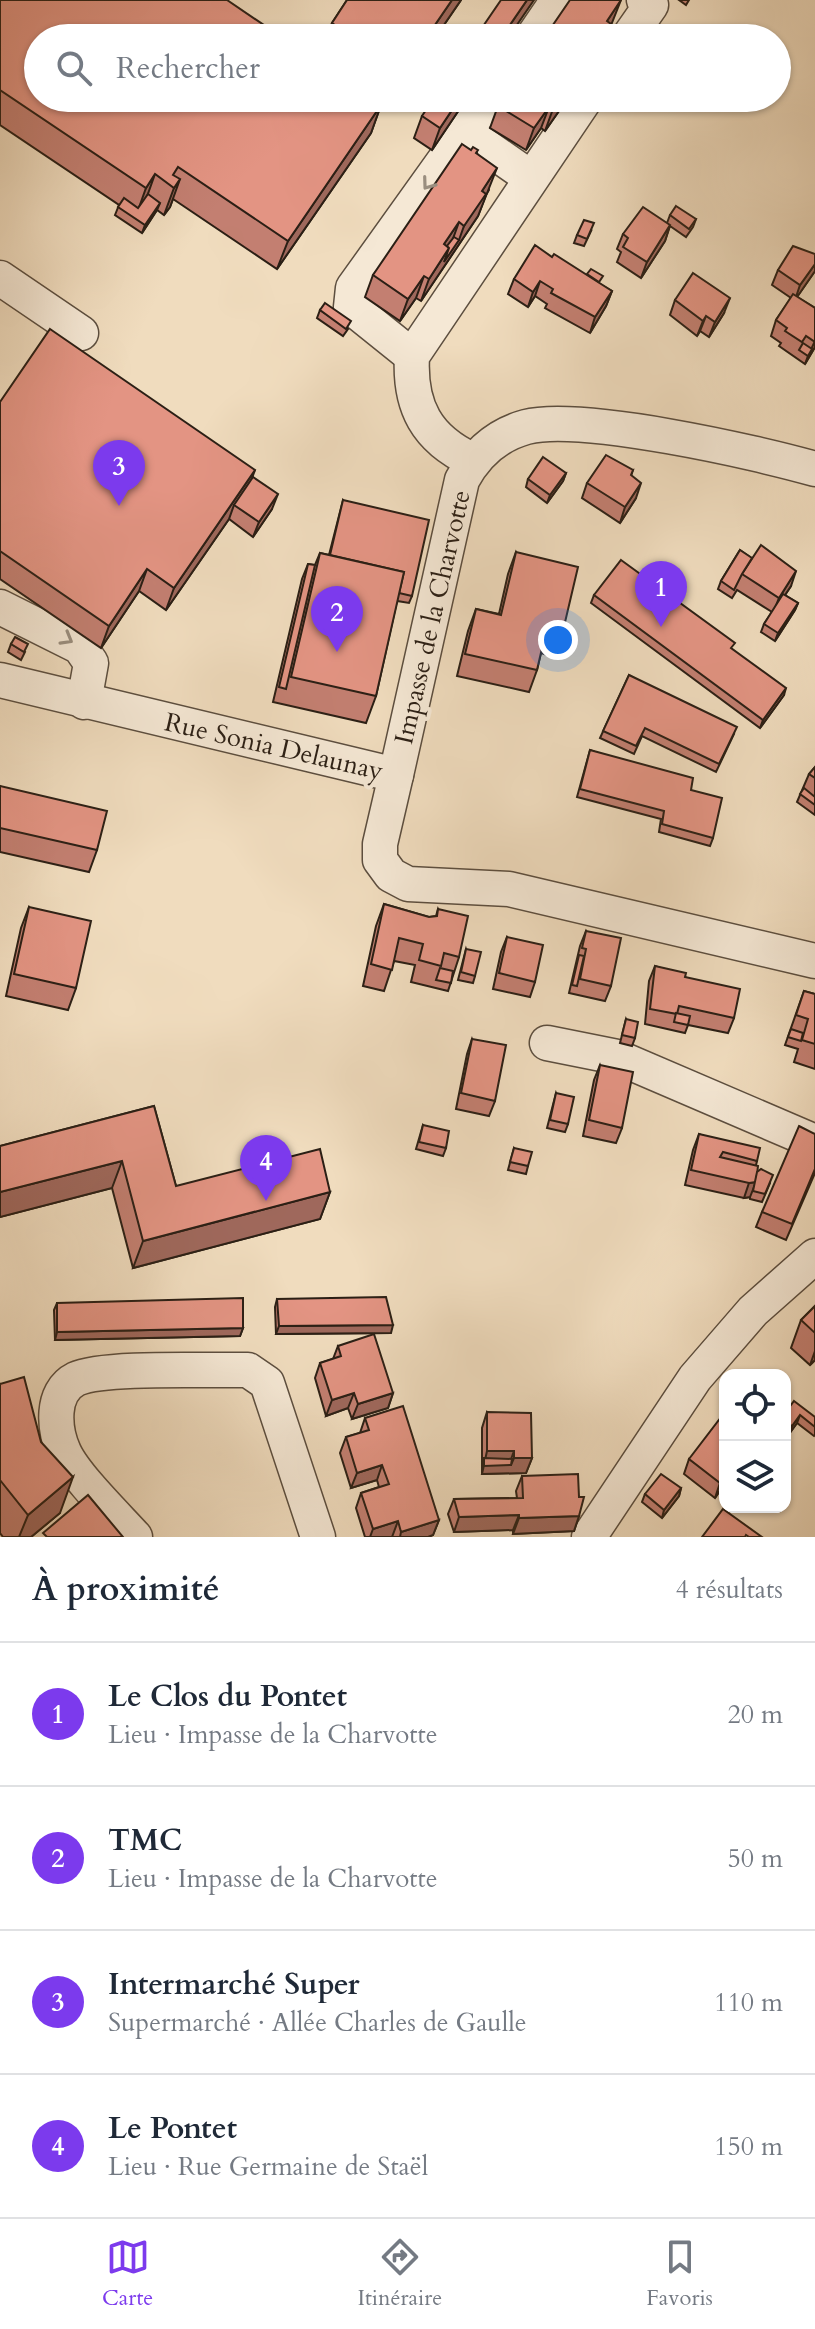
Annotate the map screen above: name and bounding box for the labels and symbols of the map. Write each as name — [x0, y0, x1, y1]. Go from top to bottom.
one-way arrow — [423, 175, 438, 190]
pin: 3 — [93, 440, 145, 506]
street label: Impasse de la Charvotte — [386, 487, 479, 748]
pin: 1 — [635, 561, 687, 627]
pin: 2 — [311, 586, 363, 652]
your location — [538, 620, 578, 660]
one-way arrow — [58, 629, 73, 645]
street label: Rue Sonia Delaunay — [161, 704, 387, 789]
pin: 4 — [240, 1135, 292, 1201]

